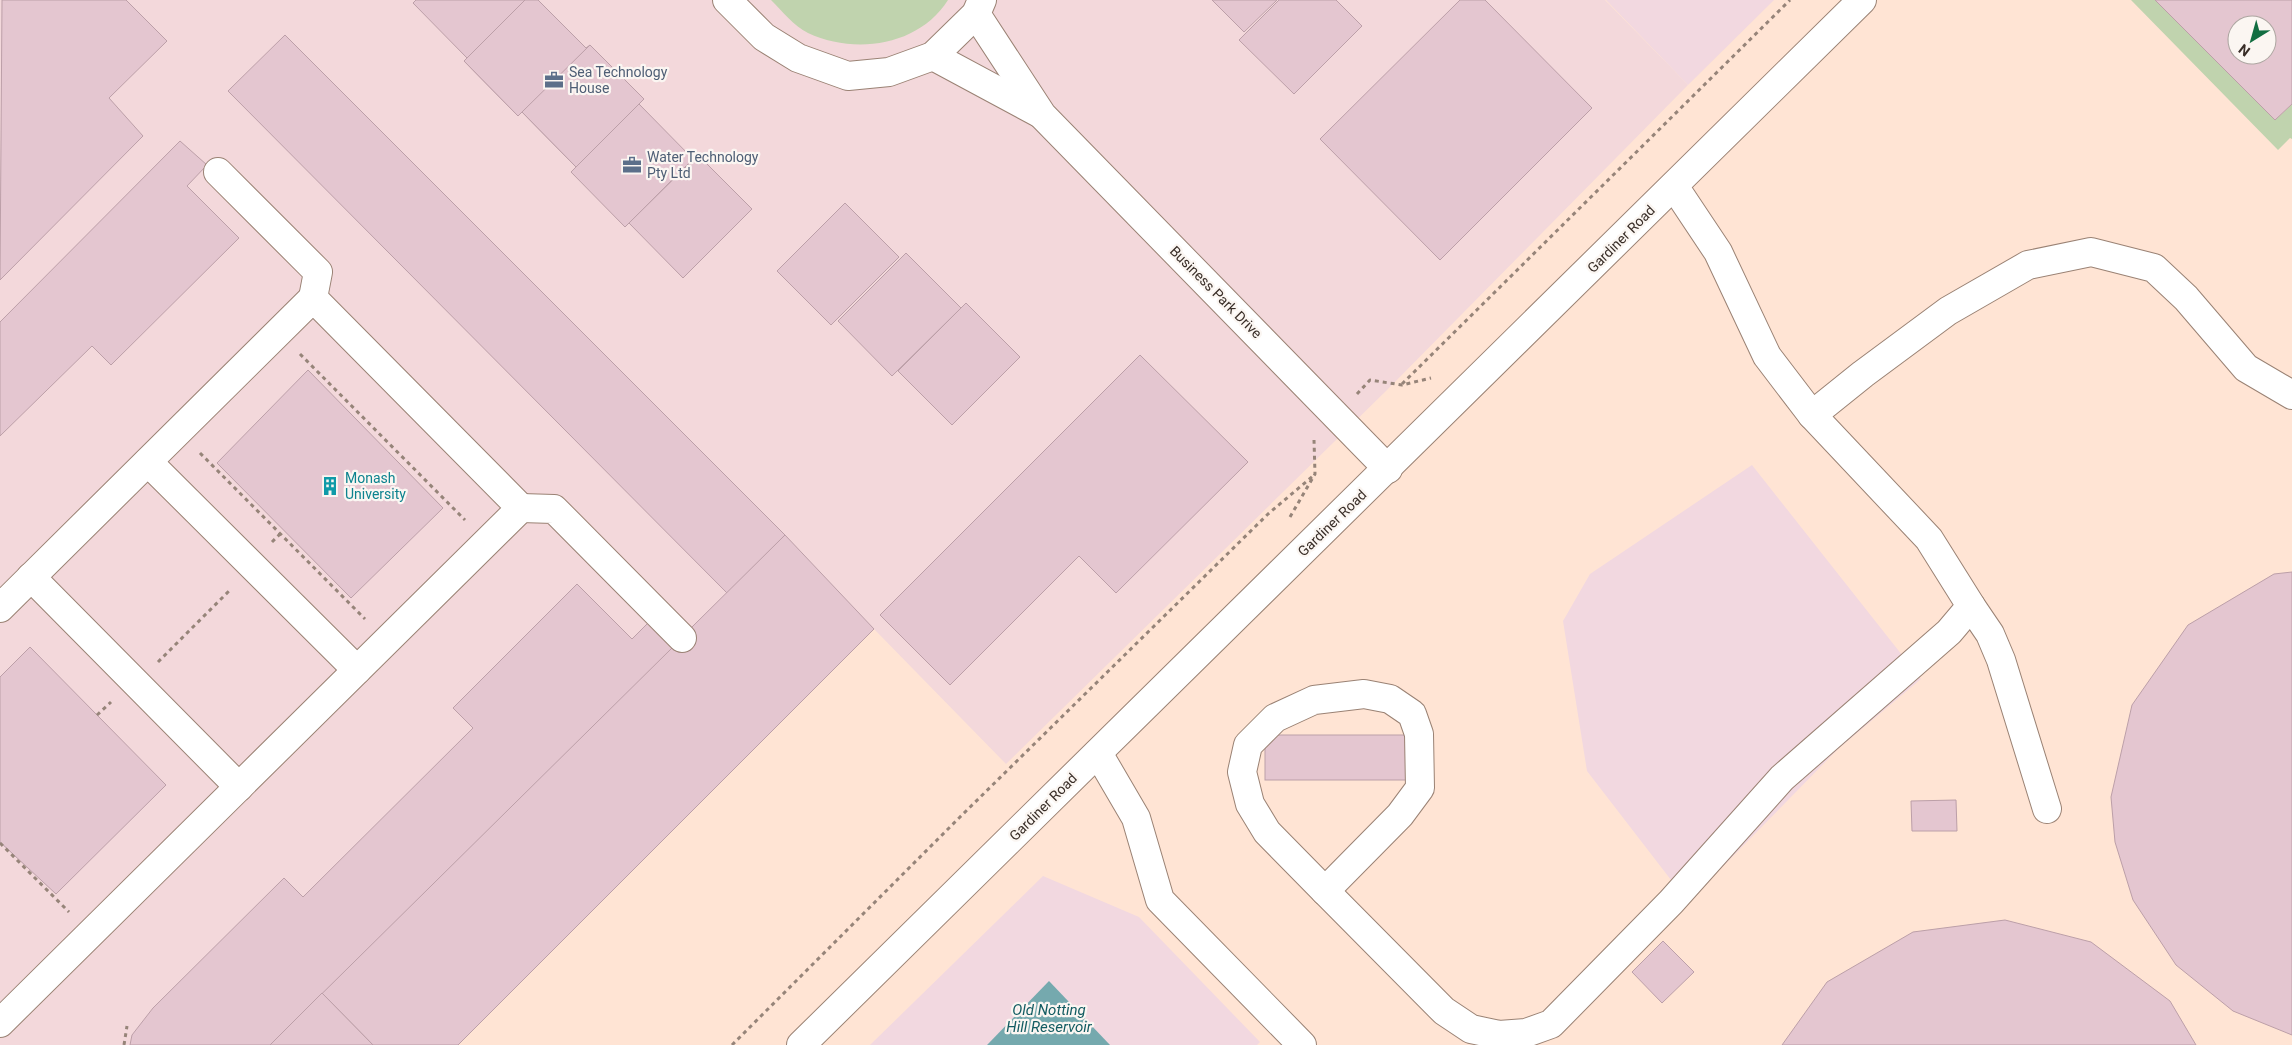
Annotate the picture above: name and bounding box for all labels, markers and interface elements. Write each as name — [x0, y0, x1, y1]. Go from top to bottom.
north arrow — [2227, 15, 2277, 65]
text: N — [2235, 41, 2253, 60]
place label: Sea Technology House — [569, 64, 668, 96]
office icon: Sea Technology House — [543, 69, 565, 91]
place label: Water Technology Pty Ltd — [647, 149, 759, 181]
office icon: Water Technology Pty Ltd — [621, 154, 643, 176]
street label: Gardiner Road — [1584, 202, 1658, 276]
street label: Business Park Drive — [1167, 243, 1265, 341]
place label: Monash University — [345, 470, 406, 502]
building icon: Monash University — [319, 475, 341, 497]
street label: Gardiner Road — [1295, 486, 1369, 560]
street label: Gardiner Road — [1006, 770, 1080, 844]
water label: Old Notting Hill Reservoir — [1006, 1001, 1093, 1036]

